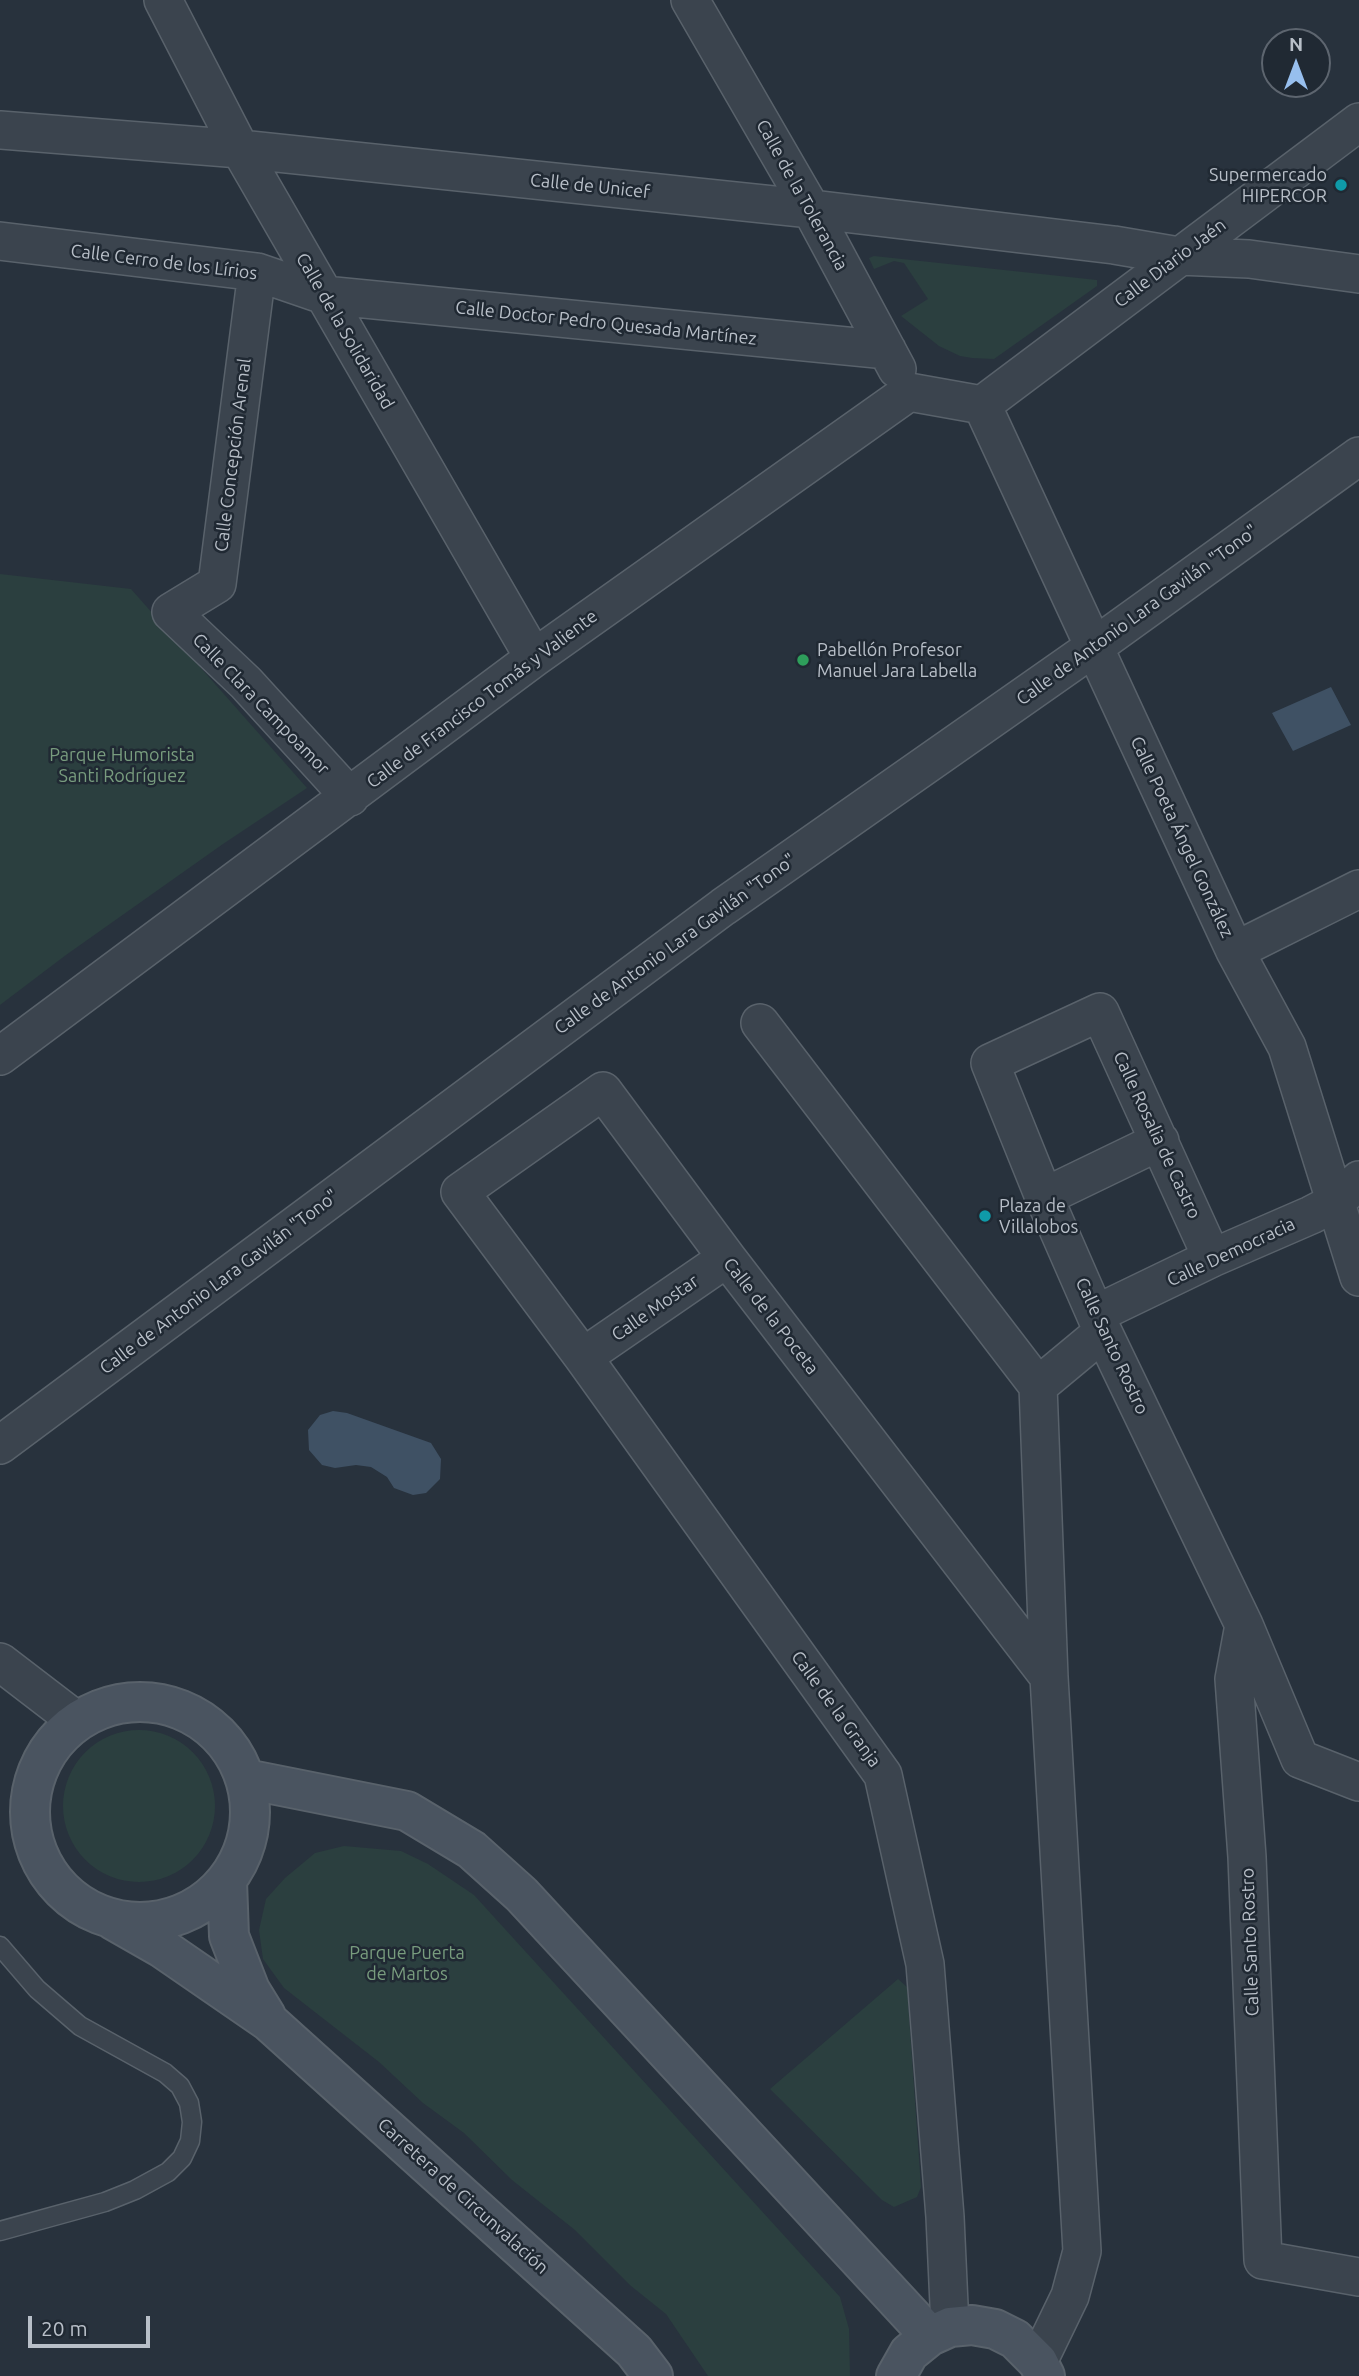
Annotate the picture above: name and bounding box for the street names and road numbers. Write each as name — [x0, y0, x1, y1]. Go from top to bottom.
street label: Calle de la Tolerancia — [752, 116, 852, 274]
street label: Calle de Unicef — [529, 169, 651, 203]
street label: Calle Diario Jaén — [1110, 214, 1230, 312]
street label: Calle Cerro de los Lírios — [69, 240, 259, 284]
street label: Calle de la Solidaridad — [291, 249, 399, 413]
street label: Calle Doctor Pedro Quesada Martínez — [454, 296, 758, 350]
street label: Calle Concepción Arenal — [210, 357, 256, 553]
street label: Calle de Antonio Lara Gavilán "Tono" — [1012, 520, 1262, 710]
street label: Calle de Francisco Tomás y Valiente — [362, 605, 602, 793]
street label: Calle Clara Campoamor — [188, 629, 334, 779]
street label: Calle Poeta Ángel González — [1126, 733, 1238, 941]
street label: Calle de Antonio Lara Gavilán "Tono" — [550, 849, 800, 1039]
street label: Calle Rosalia de Castro — [1109, 1048, 1205, 1222]
street label: Calle de Antonio Lara Gavilán "Tono" — [95, 1185, 343, 1379]
street label: Calle Democracia — [1163, 1213, 1299, 1291]
street label: Calle de la Poceta — [719, 1253, 823, 1379]
street label: Calle Mostar — [607, 1270, 703, 1346]
street label: Calle Santo Rostro — [1071, 1274, 1153, 1418]
street label: Calle de la Granja — [787, 1647, 885, 1771]
street label: Calle Santo Rostro — [1237, 1867, 1263, 2017]
street label: Carretera de Circunvalación — [373, 2114, 553, 2278]

